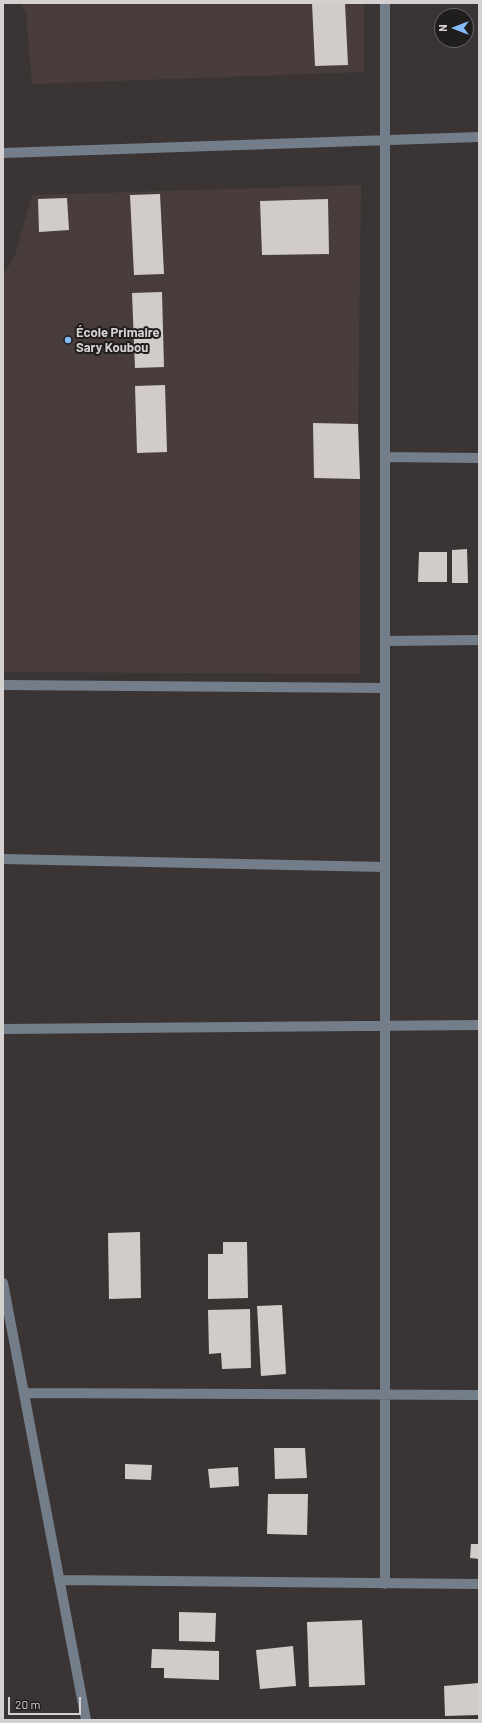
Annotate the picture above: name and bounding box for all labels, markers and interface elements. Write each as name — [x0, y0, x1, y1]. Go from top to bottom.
north arrow — [434, 8, 474, 48]
text: N — [436, 24, 449, 32]
place label: École Primaire Sary Koubou — [76, 325, 160, 356]
marker: École Primaire Sary Koubou — [63, 335, 73, 345]
scale bar — [10, 1689, 83, 1715]
text: 20 m — [15, 1697, 41, 1711]

